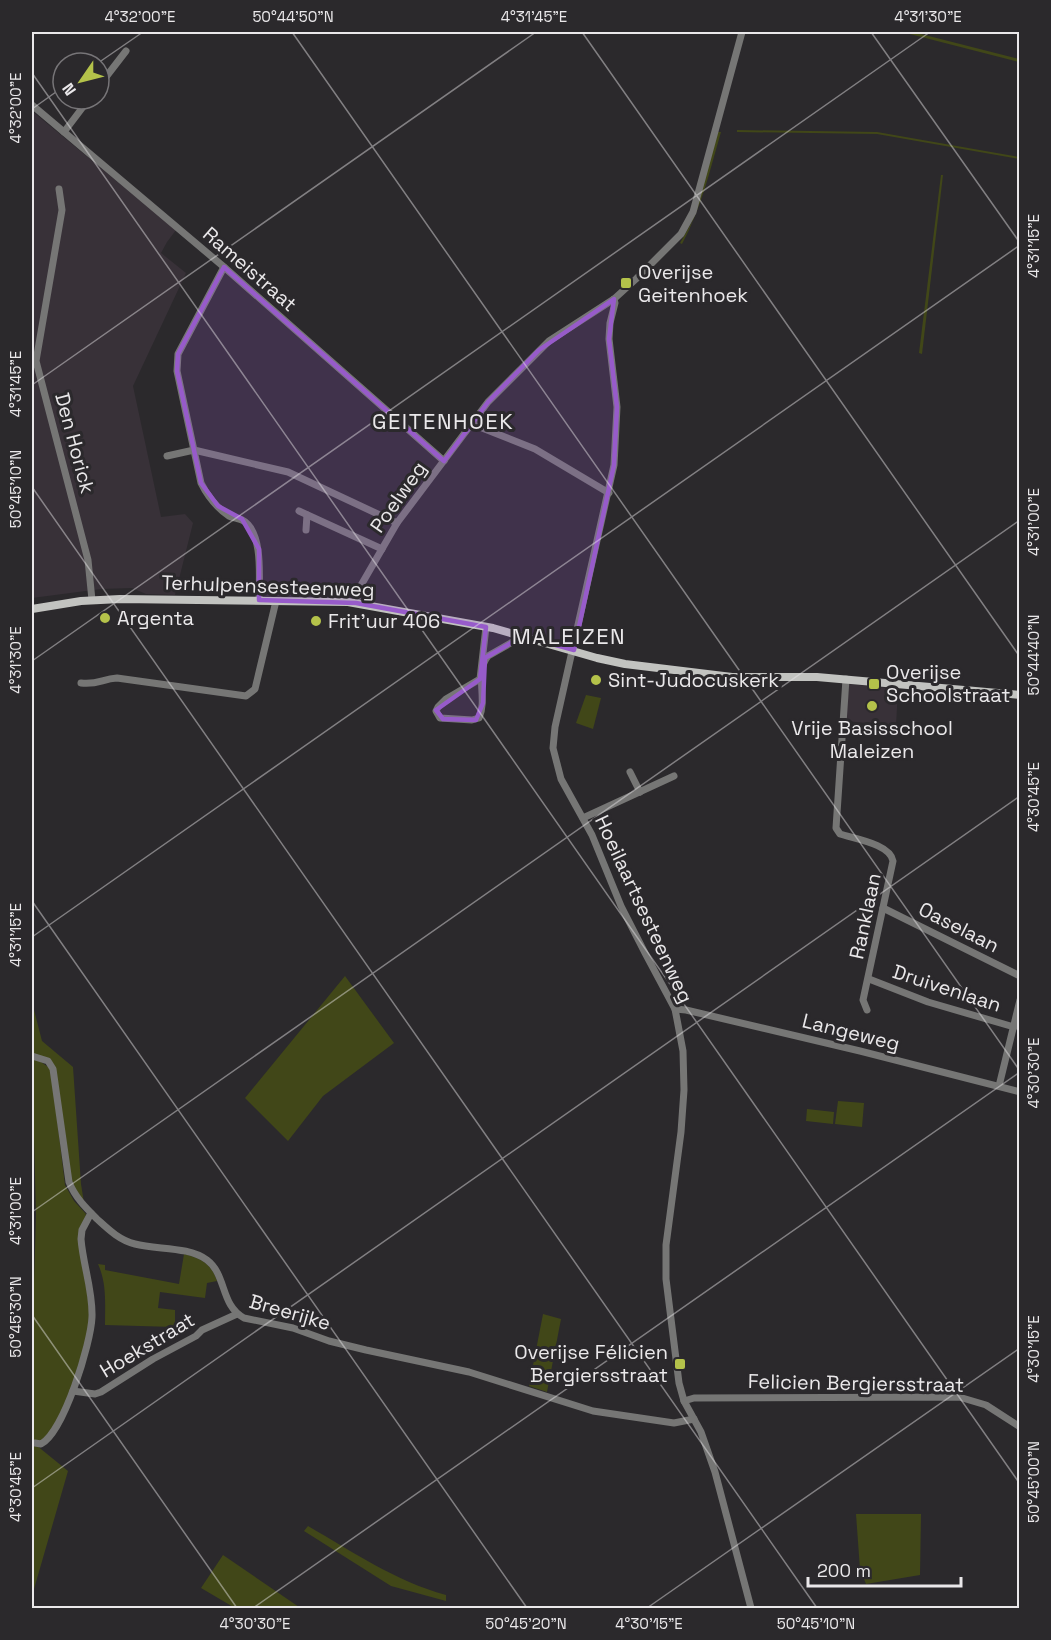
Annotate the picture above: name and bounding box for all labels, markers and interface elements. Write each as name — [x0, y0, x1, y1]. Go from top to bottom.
text: 4°32'00"E — [104, 7, 176, 26]
text: 50°44'50"N — [252, 7, 334, 26]
text: 4°31'45"E — [501, 7, 567, 26]
text: 4°31'30"E — [894, 7, 962, 26]
north arrow — [51, 51, 111, 111]
text: 4°32'00"E — [6, 72, 25, 144]
text: N — [57, 79, 81, 100]
text: 4°31'15"E — [1024, 214, 1043, 278]
street label: Rameistraat — [198, 221, 302, 317]
place label: Overijse Geitenhoek — [638, 259, 748, 308]
marker: Overijse Geitenhoek — [619, 276, 633, 290]
text: 4°31'45"E — [6, 351, 25, 417]
street label: Den Horick — [49, 390, 101, 496]
district label: GEITENHOEK — [372, 407, 514, 435]
text: 50°45'10"N — [6, 450, 25, 528]
street label: Poelweg — [364, 456, 432, 538]
text: 4°31'00"E — [1024, 488, 1043, 556]
street label: Terhulpensesteenweg — [161, 569, 375, 603]
place label: Argenta — [117, 605, 194, 631]
place label: Frit'uur 406 — [328, 608, 440, 634]
marker: Argenta — [98, 611, 112, 625]
marker: Frit'uur 406 — [309, 614, 323, 628]
text: 50°44'40"N — [1024, 615, 1043, 696]
district label: MALEIZEN — [512, 622, 626, 650]
text: 4°31'30"E — [6, 626, 25, 694]
place label: Overijse Schoolstraat — [886, 659, 1010, 708]
place label: Sint-Judocuskerk — [608, 667, 779, 693]
marker: Sint-Judocuskerk — [589, 673, 603, 687]
marker: Overijse Schoolstraat — [867, 677, 881, 691]
marker: Vrije Basisschool Maleizen — [865, 699, 879, 713]
place label: Vrije Basisschool Maleizen — [791, 715, 953, 764]
text: 4°30'45"E — [1024, 762, 1043, 832]
street label: Hoeilaartsesteenweg — [589, 811, 699, 1007]
street label: Ranklaan — [843, 871, 887, 961]
street label: Oaselaan — [914, 896, 1004, 958]
text: 4°31'15"E — [6, 903, 25, 967]
street label: Druivenlaan — [889, 958, 1005, 1018]
street label: Langeweg — [799, 1007, 903, 1057]
text: 4°30'30"E — [1024, 1037, 1043, 1109]
text: 4°31'00"E — [6, 1177, 25, 1245]
text: 50°45'30"N — [6, 1276, 25, 1358]
street label: Breerijke — [246, 1288, 334, 1336]
street label: Hoekstraat — [95, 1307, 199, 1383]
text: 4°30'15"E — [1024, 1315, 1043, 1383]
place label: Overijse Félicien Bergiersstraat — [514, 1339, 668, 1388]
marker: Overijse Félicien Bergiersstraat — [673, 1357, 687, 1371]
street label: Felicien Bergiersstraat — [748, 1368, 964, 1398]
text: 50°45'00"N — [1024, 1441, 1043, 1523]
text: 4°30'45"E — [6, 1452, 25, 1522]
scale bar — [808, 1550, 961, 1588]
text: 200 m — [817, 1559, 871, 1582]
text: 4°30'30"E — [219, 1614, 291, 1633]
text: 50°45'20"N — [485, 1614, 567, 1633]
text: 4°30'15"E — [615, 1614, 683, 1633]
text: 50°45'10"N — [777, 1614, 855, 1633]

